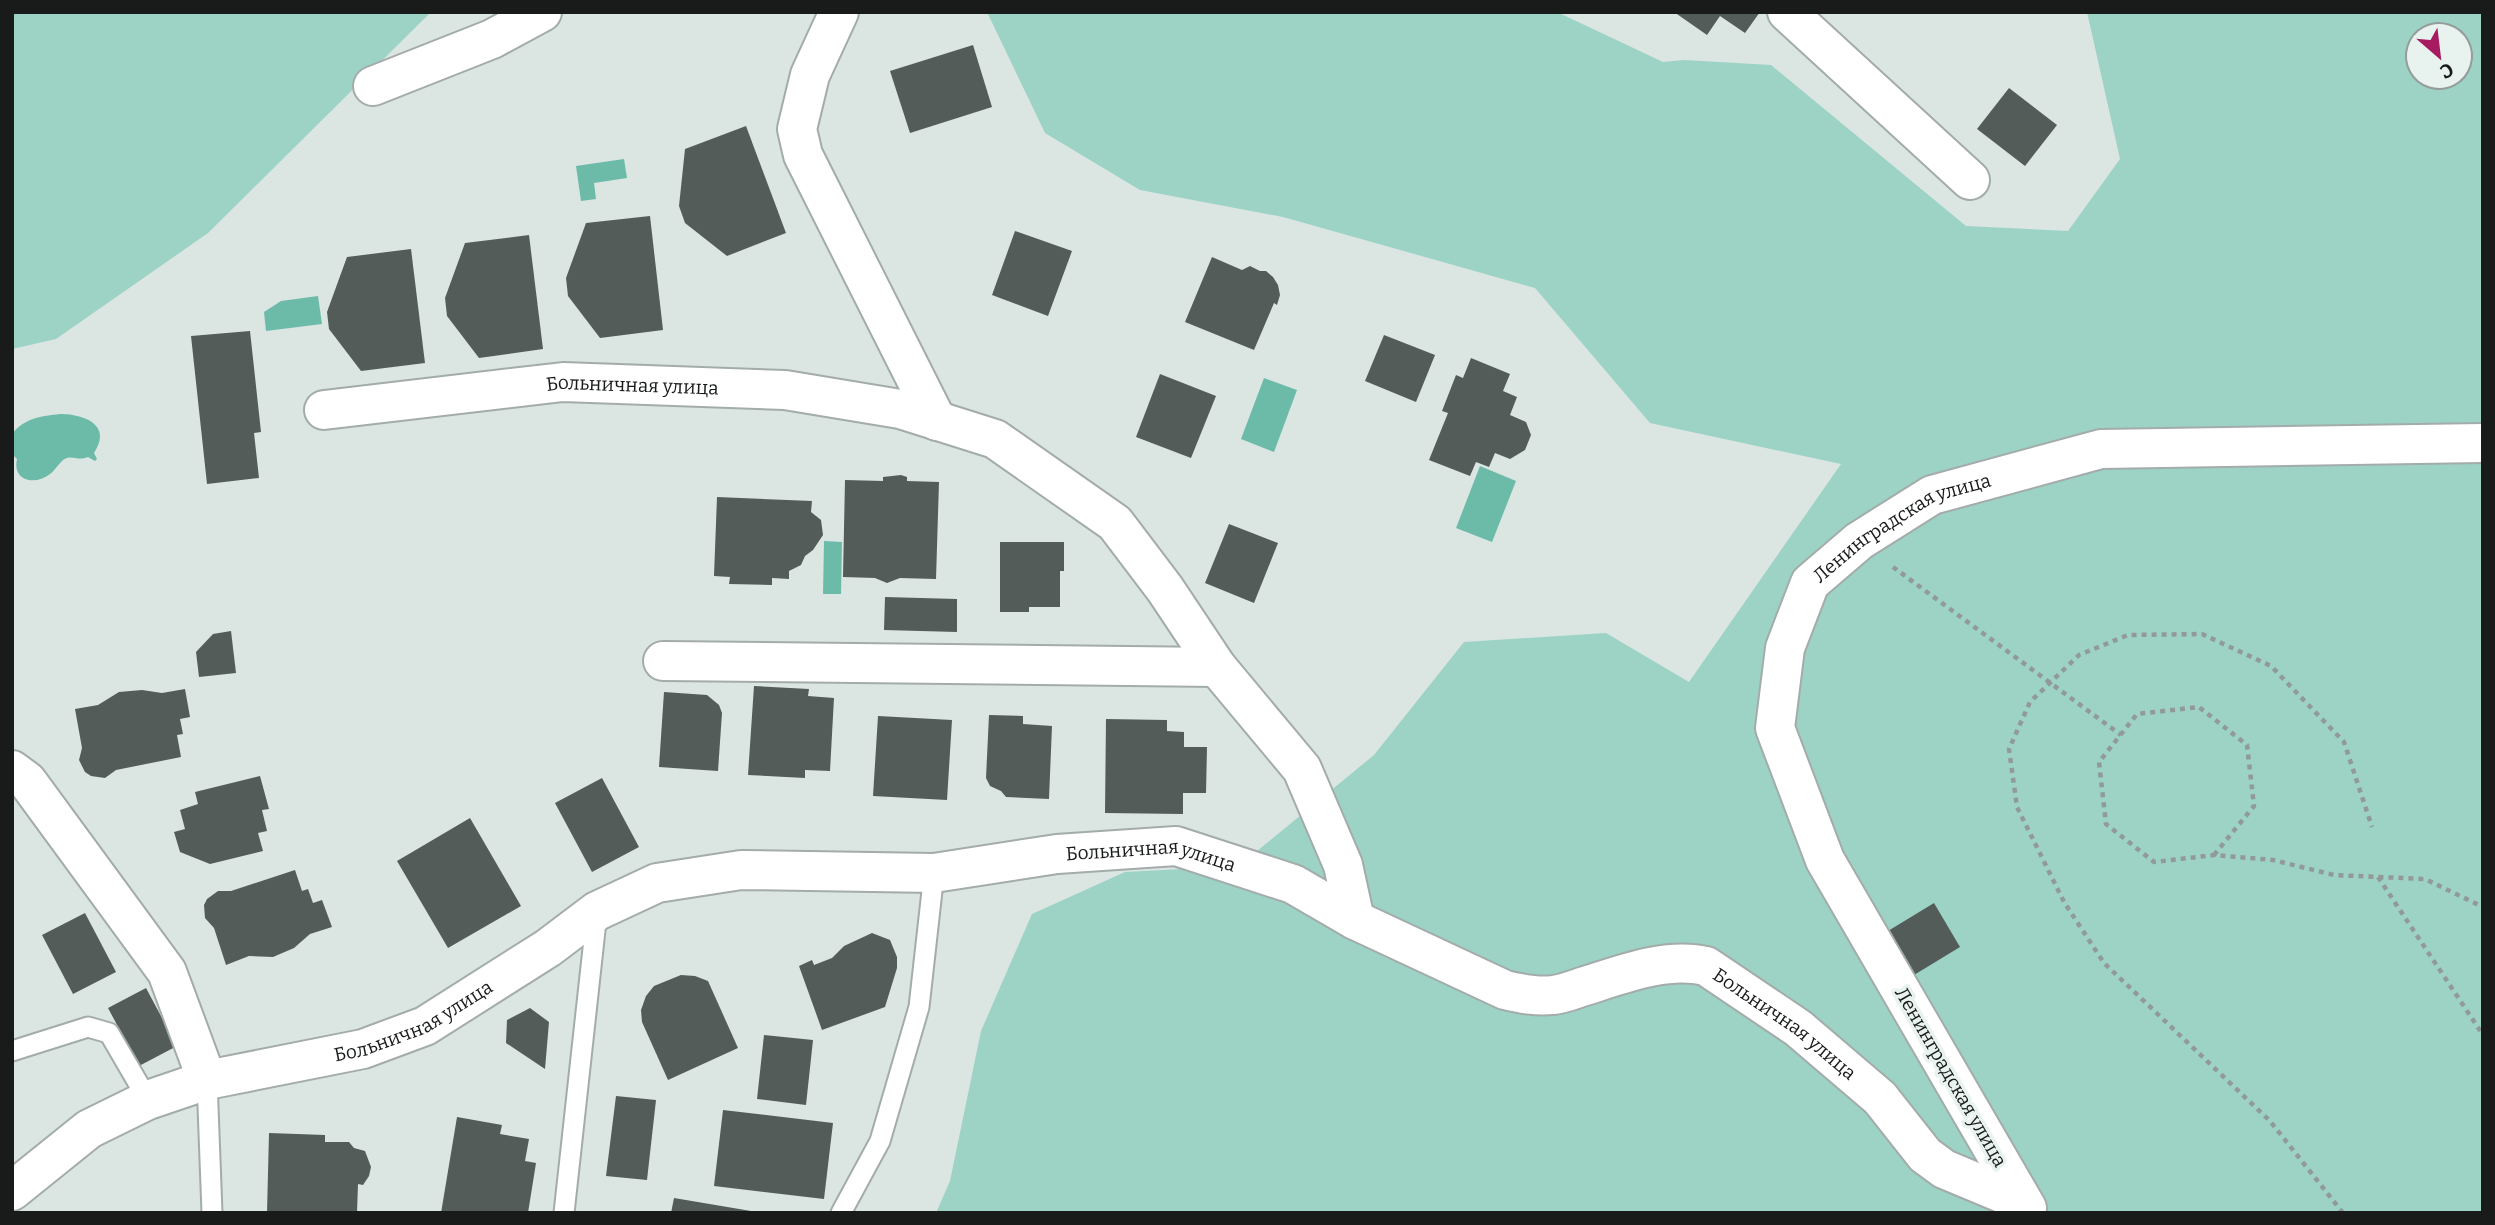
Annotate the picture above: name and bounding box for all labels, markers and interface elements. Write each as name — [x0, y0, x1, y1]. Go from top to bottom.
north arrow — [2404, 21, 2474, 91]
text: С — [2436, 58, 2457, 84]
street label: Больничная улица — [545, 370, 720, 399]
street label: Ленинградская улица — [1808, 468, 1994, 587]
street label: Больничная улица — [1065, 834, 1239, 876]
street label: Больничная улица — [1709, 963, 1862, 1085]
street label: Больничная улица — [332, 975, 497, 1066]
street label: Ленинградская улица — [1890, 983, 2012, 1172]

